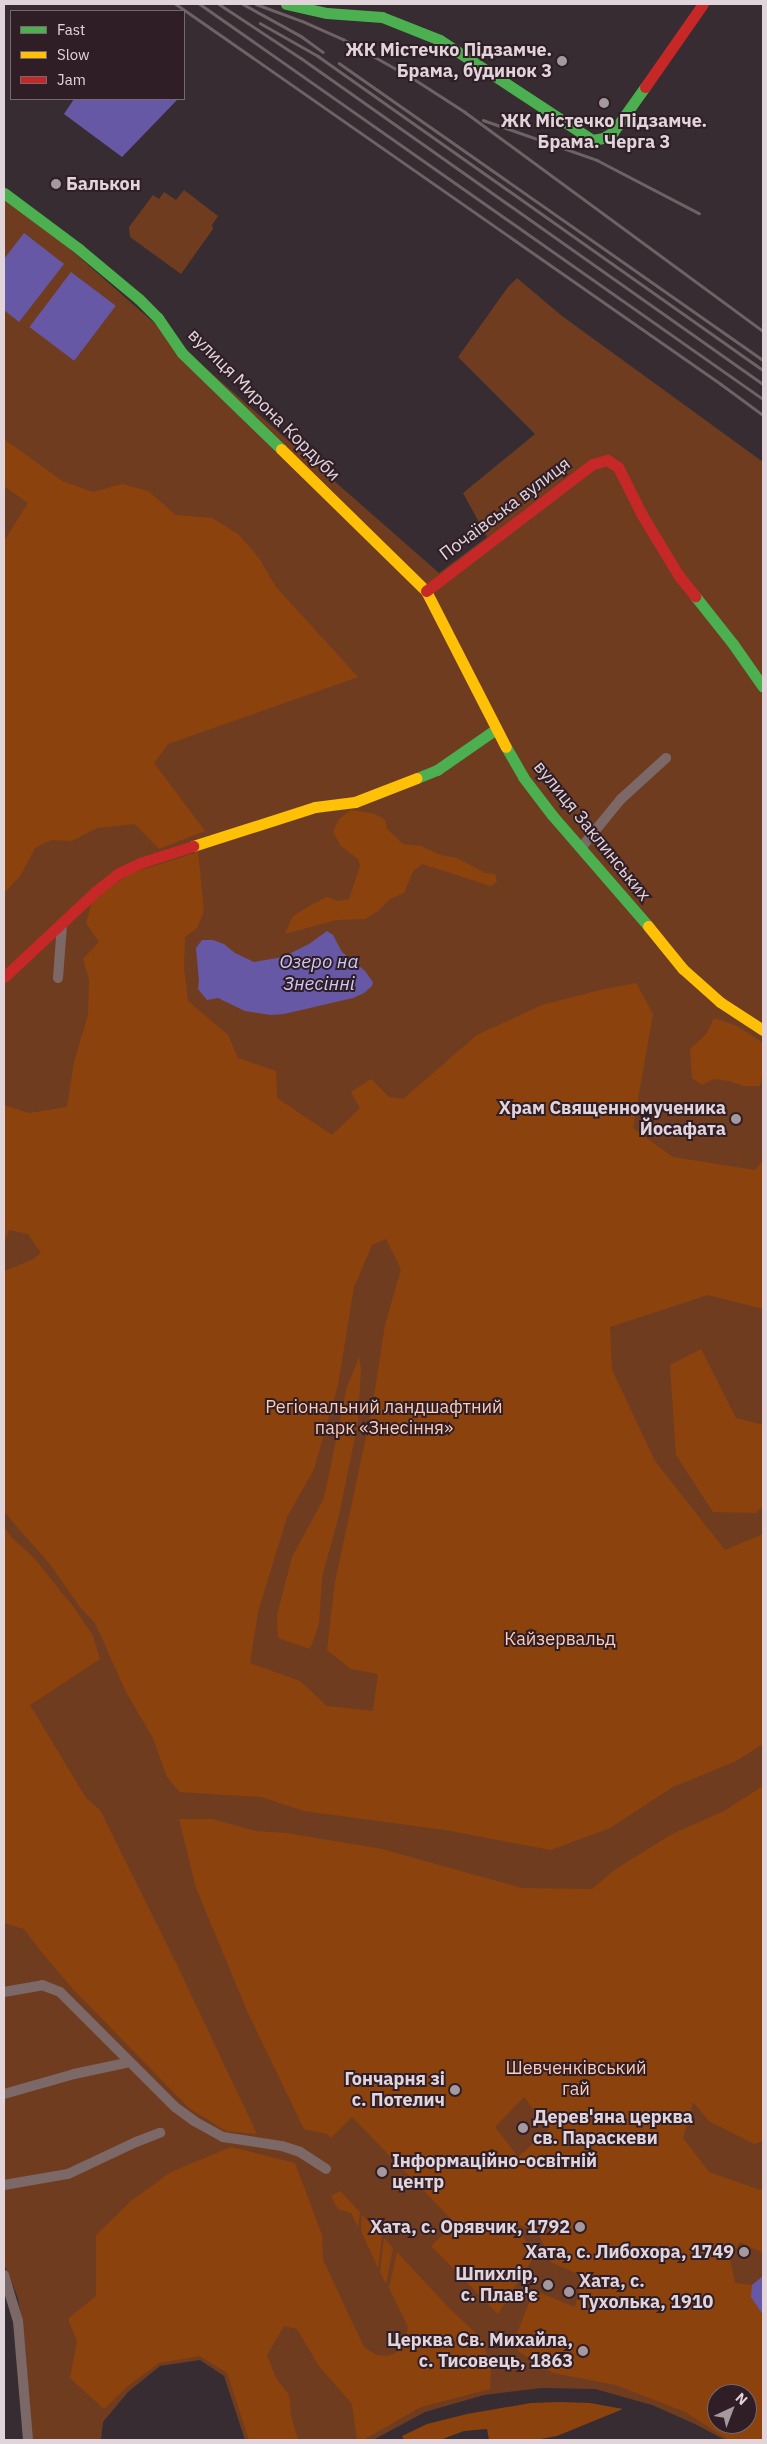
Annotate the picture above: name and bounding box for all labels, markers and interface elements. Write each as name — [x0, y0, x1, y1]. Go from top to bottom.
legend — [10, 10, 185, 100]
text: Fast — [57, 20, 85, 39]
place label: ЖК Містечко Підзамче. Брама, будинок 3 — [346, 40, 552, 82]
text: Slow — [57, 45, 90, 64]
marker: ЖК Містечко Підзамче. Брама, будинок 3 — [556, 55, 568, 67]
text: Jam — [57, 70, 86, 89]
marker: ЖК Містечко Підзамче. Брама. Черга 3 — [598, 97, 610, 109]
place label: ЖК Містечко Підзамче. Брама. Черга 3 — [501, 111, 707, 154]
place label: Балькон — [66, 173, 141, 195]
marker: Балькон — [50, 178, 62, 190]
street label: вулиця Мирона Кордуби — [183, 324, 345, 486]
street label: Почаївська вулиця — [435, 453, 575, 565]
street label: вулиця Заклинських — [529, 757, 655, 905]
water label: Озеро на Знесінні — [279, 951, 359, 995]
place label: Храм Священномученика Йосафата — [499, 1098, 726, 1140]
marker: Храм Священномученика Йосафата — [730, 1113, 742, 1125]
park label: Регіональний ландшафтний парк «Знесіння» — [265, 1397, 503, 1440]
park label: Кайзервальд — [504, 1628, 616, 1650]
park label: Шевченківський гай — [505, 2058, 647, 2100]
place label: Гончарня зі с. Потелич — [344, 2069, 445, 2112]
marker: Гончарня зі с. Потелич — [449, 2084, 461, 2096]
place label: Дерев'яна церква св. Параскеви — [533, 2107, 693, 2150]
marker: Дерев'яна церква св. Параскеви — [517, 2122, 529, 2134]
place label: Інформаційно-освітній центр — [392, 2151, 597, 2194]
marker: Інформаційно-освітній центр — [376, 2166, 388, 2178]
place label: Хата, с. Орявчик, 1792 — [370, 2216, 570, 2238]
marker: Хата, с. Орявчик, 1792 — [574, 2221, 586, 2233]
place label: Хата, с. Либохора, 1749 — [525, 2241, 734, 2263]
marker: Хата, с. Либохора, 1749 — [738, 2246, 750, 2258]
place label: Шпихлір, с. Плав'є — [455, 2264, 538, 2306]
place label: Хата, с. Тухолька, 1910 — [579, 2271, 713, 2314]
marker: Шпихлір, с. Плав'є — [542, 2279, 554, 2291]
marker: Хата, с. Тухолька, 1910 — [563, 2286, 575, 2298]
place label: Церква Св. Михайла, с. Тисовець, 1863 — [387, 2330, 573, 2372]
marker: Церква Св. Михайла, с. Тисовець, 1863 — [577, 2345, 589, 2357]
north arrow — [707, 2384, 757, 2434]
text: N — [732, 2389, 751, 2409]

